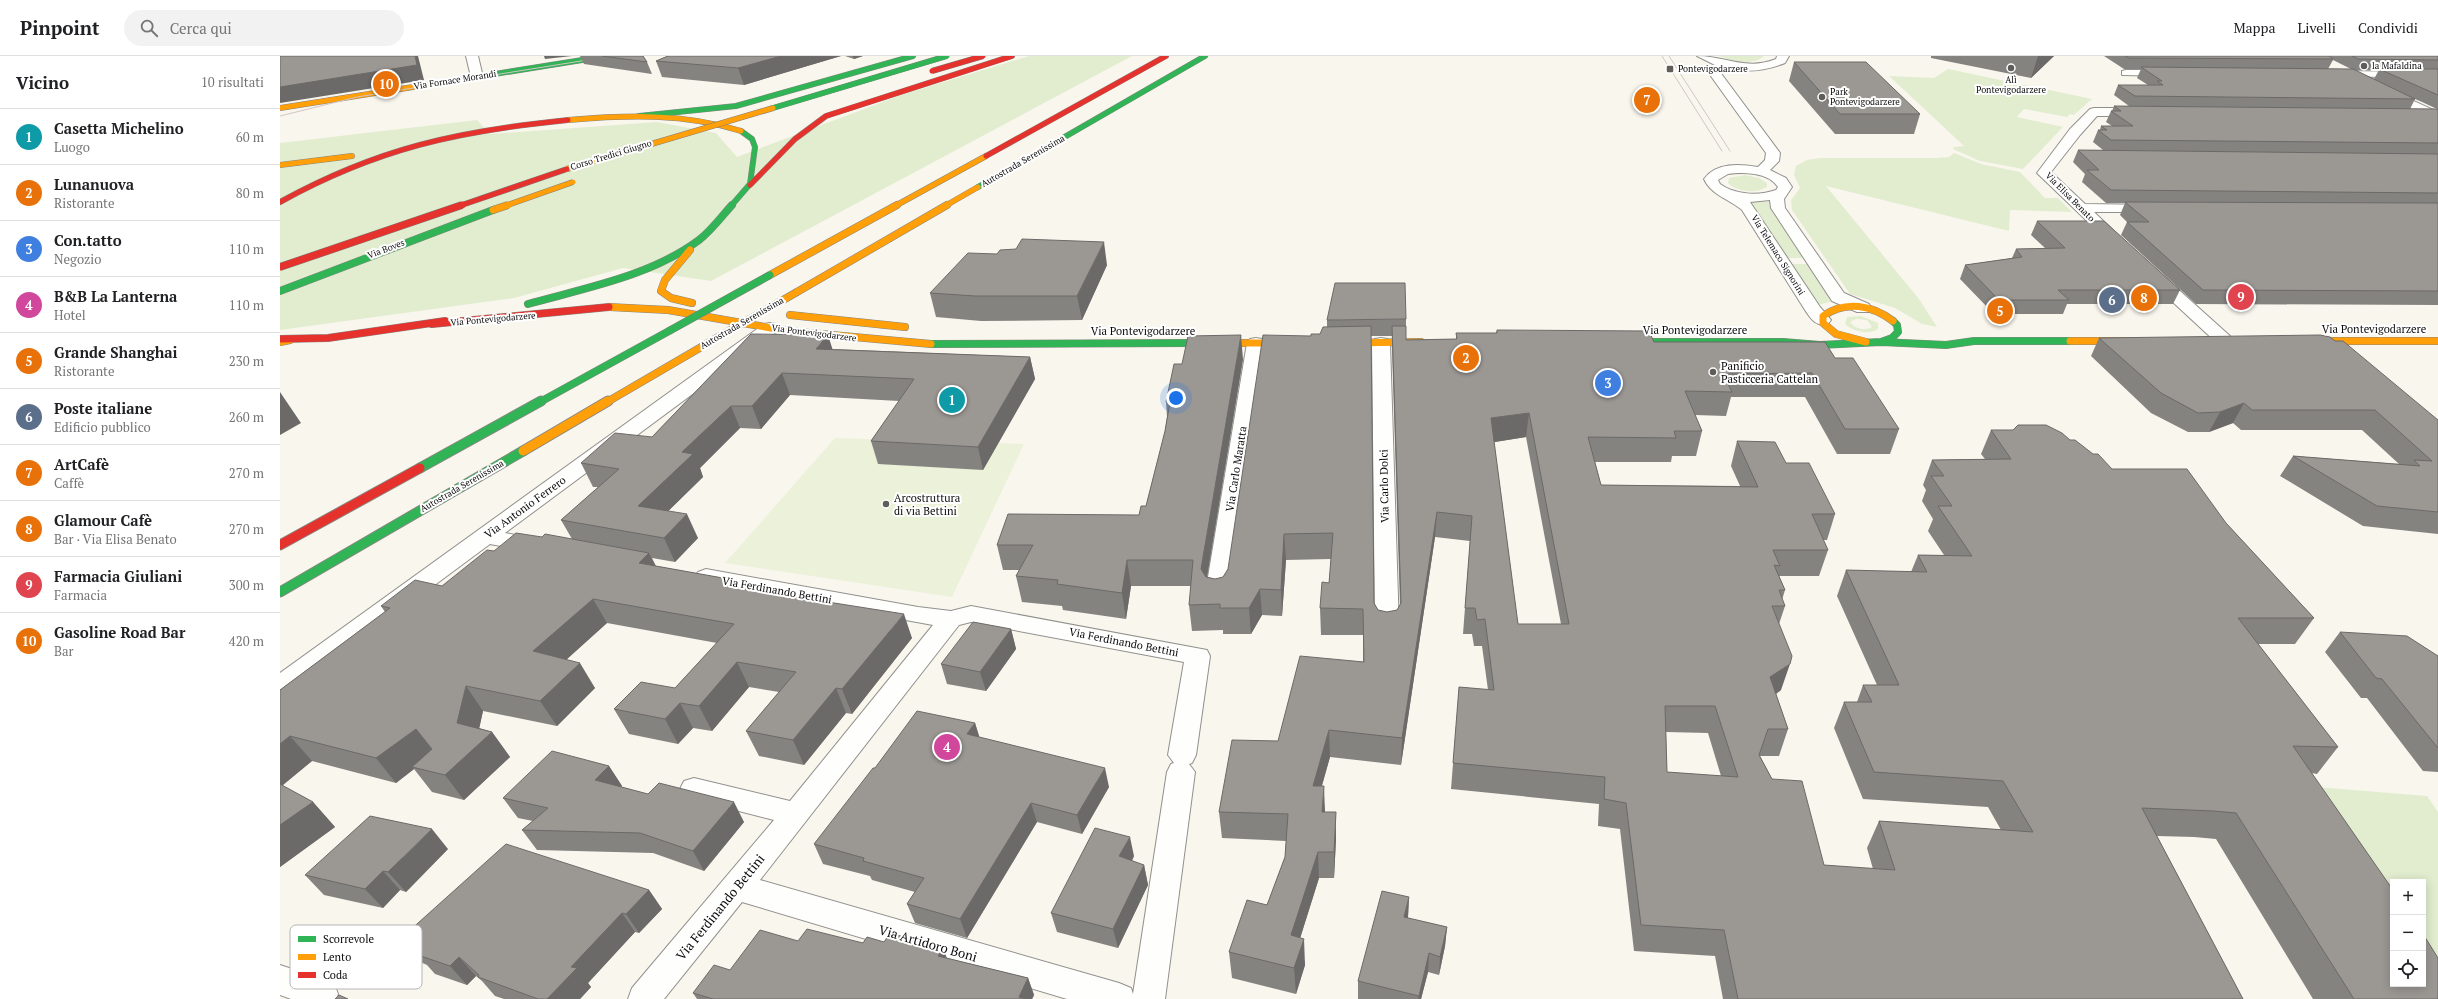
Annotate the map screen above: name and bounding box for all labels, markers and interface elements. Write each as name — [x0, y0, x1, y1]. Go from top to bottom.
search box — [124, 10, 404, 46]
text: Pinpoint — [20, 15, 100, 40]
icon: search — [138, 17, 160, 39]
text: Cerca qui — [170, 18, 232, 38]
text: Mappa — [2233, 18, 2276, 37]
text: Livelli — [2298, 18, 2336, 37]
text: Condividi — [2358, 18, 2418, 37]
place label: la Mafaldina — [2372, 60, 2422, 72]
marker: la Mafaldina — [2359, 61, 2369, 71]
place label: Pontevigodarzere — [1678, 63, 1748, 75]
marker: Alì Pontevigodarzere — [2006, 63, 2016, 73]
marker: Pontevigodarzere — [1665, 64, 1675, 74]
street label: Via Fornace Morandi — [413, 68, 497, 92]
pin: 10 — [373, 69, 399, 99]
text: Vicino — [16, 71, 69, 94]
text: 10 risultati — [201, 73, 264, 91]
place label: Alì Pontevigodarzere — [1976, 74, 2046, 96]
pin: 7 — [1634, 85, 1660, 115]
place label: Park Pontevigodarzere — [1830, 86, 1900, 108]
marker: Park Pontevigodarzere — [1817, 92, 1827, 102]
text: Casetta Michelino — [54, 118, 184, 138]
text: 1 — [25, 128, 33, 146]
text: 60 m — [236, 128, 264, 146]
street label: Autostrada Serenissima — [979, 132, 1067, 190]
street label: Corso Tredici Giugno — [569, 137, 653, 173]
text: Luogo — [54, 138, 90, 156]
street label: Via Elisa Benato — [2043, 170, 2097, 224]
text: Lunanuova — [54, 174, 134, 194]
text: 2 — [25, 184, 33, 202]
text: 80 m — [236, 184, 264, 202]
text: Ristorante — [54, 194, 114, 212]
street label: Via Telemaco Signorini — [1748, 213, 1808, 298]
text: Con.tatto — [54, 230, 122, 250]
street label: Via Boves — [366, 236, 406, 262]
text: 3 — [25, 240, 33, 258]
text: 110 m — [229, 240, 264, 258]
text: Negozio — [54, 250, 101, 268]
pin: 9 — [2228, 282, 2254, 312]
pin: 8 — [2131, 283, 2157, 313]
pin: 6 — [2099, 285, 2125, 315]
text: B&B La Lanterna — [54, 286, 177, 306]
street label: Autostrada Serenissima — [698, 294, 786, 352]
text: 4 — [25, 296, 33, 314]
text: 110 m — [229, 296, 264, 314]
pin: 5 — [1987, 296, 2013, 326]
text: Hotel — [54, 306, 86, 324]
street label: Via Pontevigodarzere — [450, 309, 537, 329]
street label: Via Pontevigodarzere — [771, 322, 858, 344]
street label: Via Pontevigodarzere — [2322, 322, 2427, 336]
street label: Via Pontevigodarzere — [1643, 323, 1748, 337]
street label: Via Pontevigodarzere — [1091, 324, 1196, 338]
text: Grande Shanghai — [54, 342, 178, 362]
pin: 2 — [1453, 343, 1479, 373]
text: 5 — [25, 352, 33, 370]
text: 230 m — [229, 352, 264, 370]
place label: Panificio Pasticceria Cattelan — [1721, 359, 1819, 386]
text: Ristorante — [54, 362, 114, 380]
marker: Panificio Pasticceria Cattelan — [1708, 367, 1718, 377]
pin: 3 — [1595, 368, 1621, 398]
pin: 1 — [939, 385, 965, 415]
your location — [1166, 388, 1186, 408]
text: Poste italiane — [54, 398, 152, 418]
text: 6 — [25, 408, 33, 426]
text: 260 m — [229, 408, 264, 426]
text: Edificio pubblico — [54, 418, 151, 436]
street label: Via Carlo Maratta — [1222, 425, 1250, 513]
street label: Via Carlo Dolci — [1376, 449, 1392, 523]
text: ArtCafè — [54, 454, 109, 474]
street label: Autostrada Serenissima — [418, 457, 506, 515]
text: 7 — [25, 464, 33, 482]
text: 270 m — [229, 464, 264, 482]
street label: Via Antonio Ferrero — [481, 473, 569, 541]
text: Caffè — [54, 474, 84, 492]
place label: Arcostruttura di via Bettini — [894, 491, 961, 518]
marker: Arcostruttura di via Bettini — [881, 499, 891, 509]
text: Glamour Cafè — [54, 510, 152, 530]
text: 8 — [25, 520, 33, 538]
text: 270 m — [229, 520, 264, 538]
text: Bar · Via Elisa Benato — [54, 530, 177, 548]
text: Farmacia Giuliani — [54, 566, 182, 586]
street label: Via Ferdinando Bettini — [721, 573, 833, 607]
text: 9 — [25, 576, 33, 594]
text: 300 m — [229, 576, 264, 594]
text: Farmacia — [54, 586, 107, 604]
text: Gasoline Road Bar — [54, 622, 185, 642]
street label: Via Ferdinando Bettini — [1068, 625, 1180, 659]
text: 10 — [22, 632, 36, 650]
text: 420 m — [229, 632, 264, 650]
text: Bar — [54, 642, 74, 660]
pin: 4 — [934, 732, 960, 762]
street label: Via Ferdinando Bettini — [672, 850, 768, 964]
map controls — [2390, 879, 2426, 987]
button: + — [2390, 879, 2426, 915]
button: − — [2390, 915, 2426, 951]
street label: Via Artidoro Boni — [877, 920, 979, 966]
legend — [290, 925, 422, 989]
text: Scorrevole — [323, 932, 374, 946]
text: Lento — [323, 950, 351, 964]
button: locate — [2390, 951, 2426, 987]
text: Coda — [323, 968, 348, 982]

